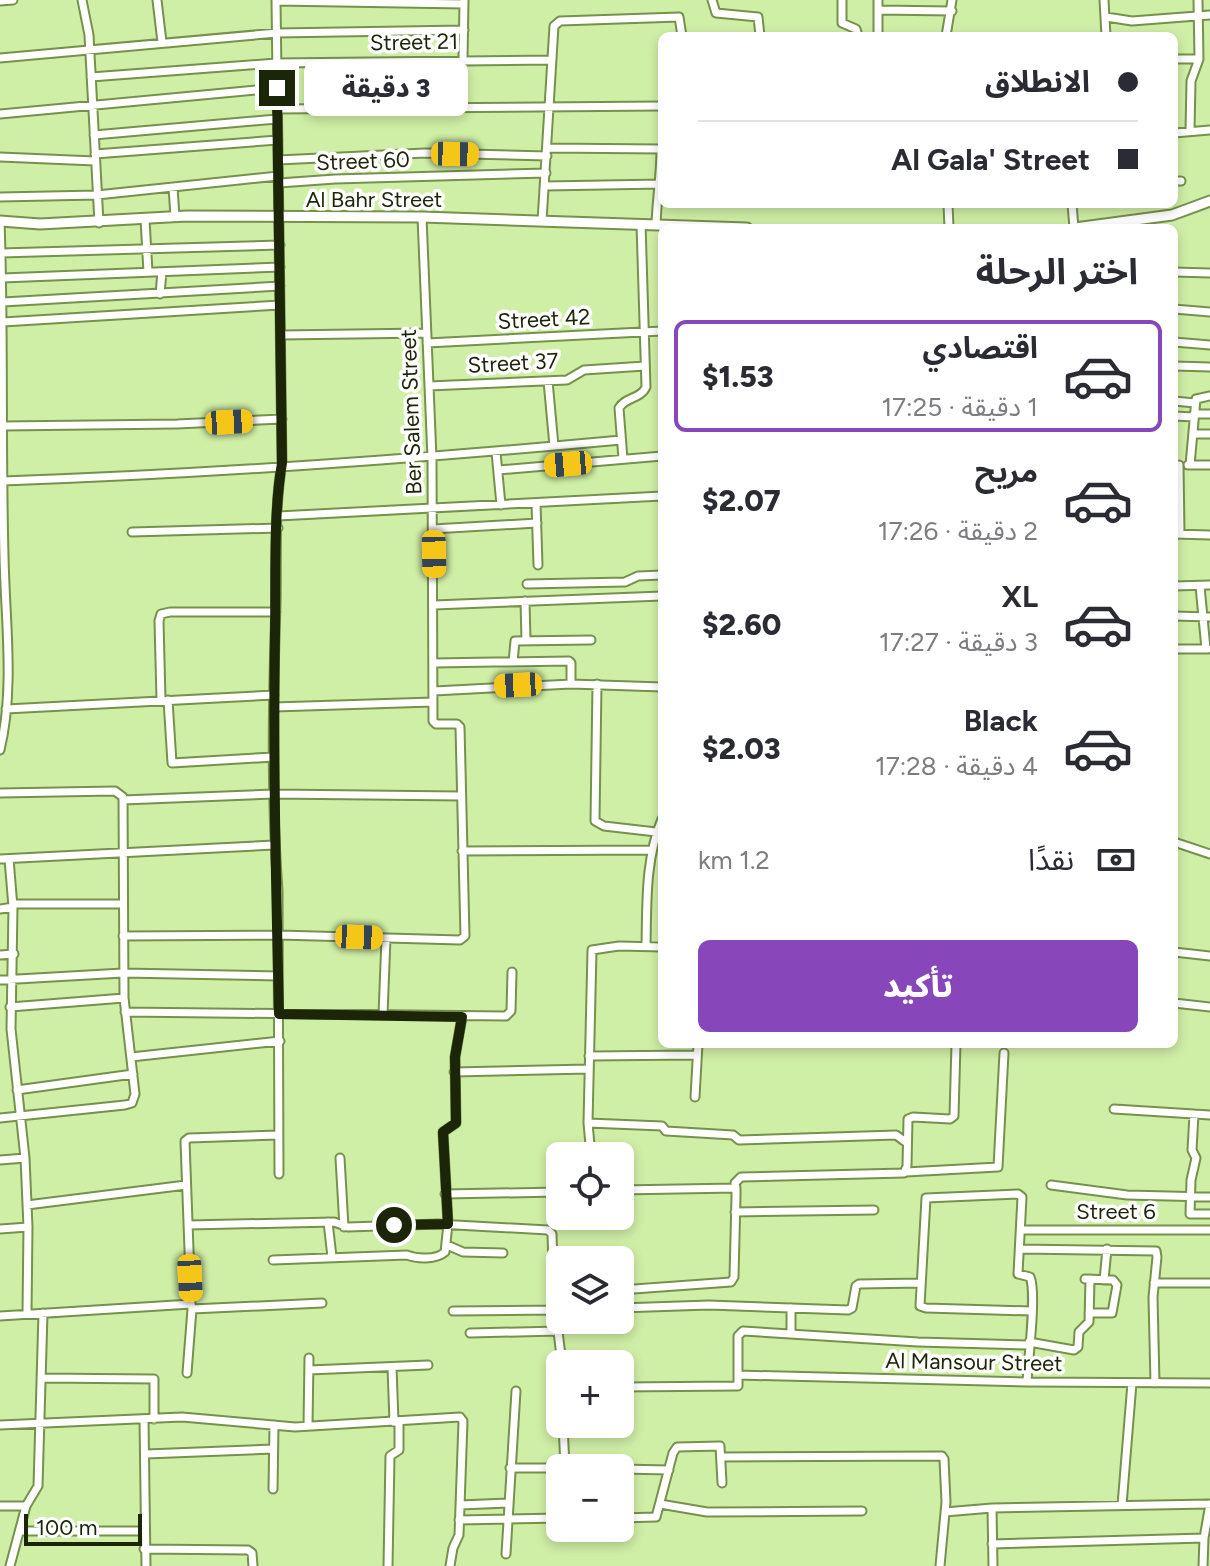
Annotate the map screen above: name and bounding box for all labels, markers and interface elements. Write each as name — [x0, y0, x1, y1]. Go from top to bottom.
street label: Street 21 — [370, 28, 458, 56]
callout: 3 دقيقة — [305, 60, 469, 116]
text: الانطلاق — [985, 63, 1090, 100]
route end — [259, 70, 295, 106]
text: 3 دقيقة — [342, 72, 430, 104]
text: Al Gala' Street — [891, 141, 1090, 178]
car — [431, 142, 479, 166]
street label: Street 60 — [316, 146, 410, 176]
street label: Al Bahr Street — [306, 186, 442, 213]
text: اختر الرحلة — [976, 250, 1138, 293]
street label: Street 42 — [497, 303, 591, 335]
street label: Ber Salem Street — [395, 329, 427, 495]
text: اقتصادي — [923, 329, 1038, 366]
icon: car — [1062, 340, 1134, 412]
street label: Street 37 — [467, 347, 559, 379]
text: $1.53 — [702, 358, 774, 395]
text: 1 دقيقة · 17:25 — [881, 391, 1038, 423]
car — [204, 409, 254, 435]
car — [543, 450, 593, 478]
text: مريح — [975, 453, 1038, 490]
icon: car — [1062, 464, 1134, 536]
text: $2.07 — [702, 482, 781, 519]
text: 2 دقيقة · 17:26 — [878, 515, 1038, 547]
car — [422, 530, 446, 578]
text: XL — [1002, 578, 1038, 615]
icon: car — [1062, 588, 1134, 660]
text: $2.60 — [702, 606, 781, 643]
text: 3 دقيقة · 17:27 — [879, 626, 1038, 658]
car — [493, 672, 543, 698]
text: Black — [964, 702, 1038, 739]
icon: car — [1062, 712, 1134, 784]
text: $2.03 — [702, 730, 781, 767]
text: 4 دقيقة · 17:28 — [875, 750, 1038, 782]
icon: cash — [1094, 838, 1138, 882]
text: نقدًا — [1028, 841, 1074, 878]
text: 1.2 km — [698, 844, 770, 876]
car — [335, 924, 383, 950]
button: تأكيد — [698, 940, 1138, 1032]
map controls — [546, 1142, 634, 1542]
button: locate — [546, 1142, 634, 1230]
street label: Street 6 — [1076, 1198, 1156, 1225]
route start — [376, 1207, 412, 1243]
button: layers — [546, 1246, 634, 1334]
car — [177, 1253, 203, 1303]
street label: Al Mansour Street — [885, 1347, 1063, 1377]
button: + — [546, 1350, 634, 1438]
button: − — [546, 1454, 634, 1542]
scale bar — [24, 1510, 142, 1546]
text: 100 m — [36, 1514, 97, 1541]

